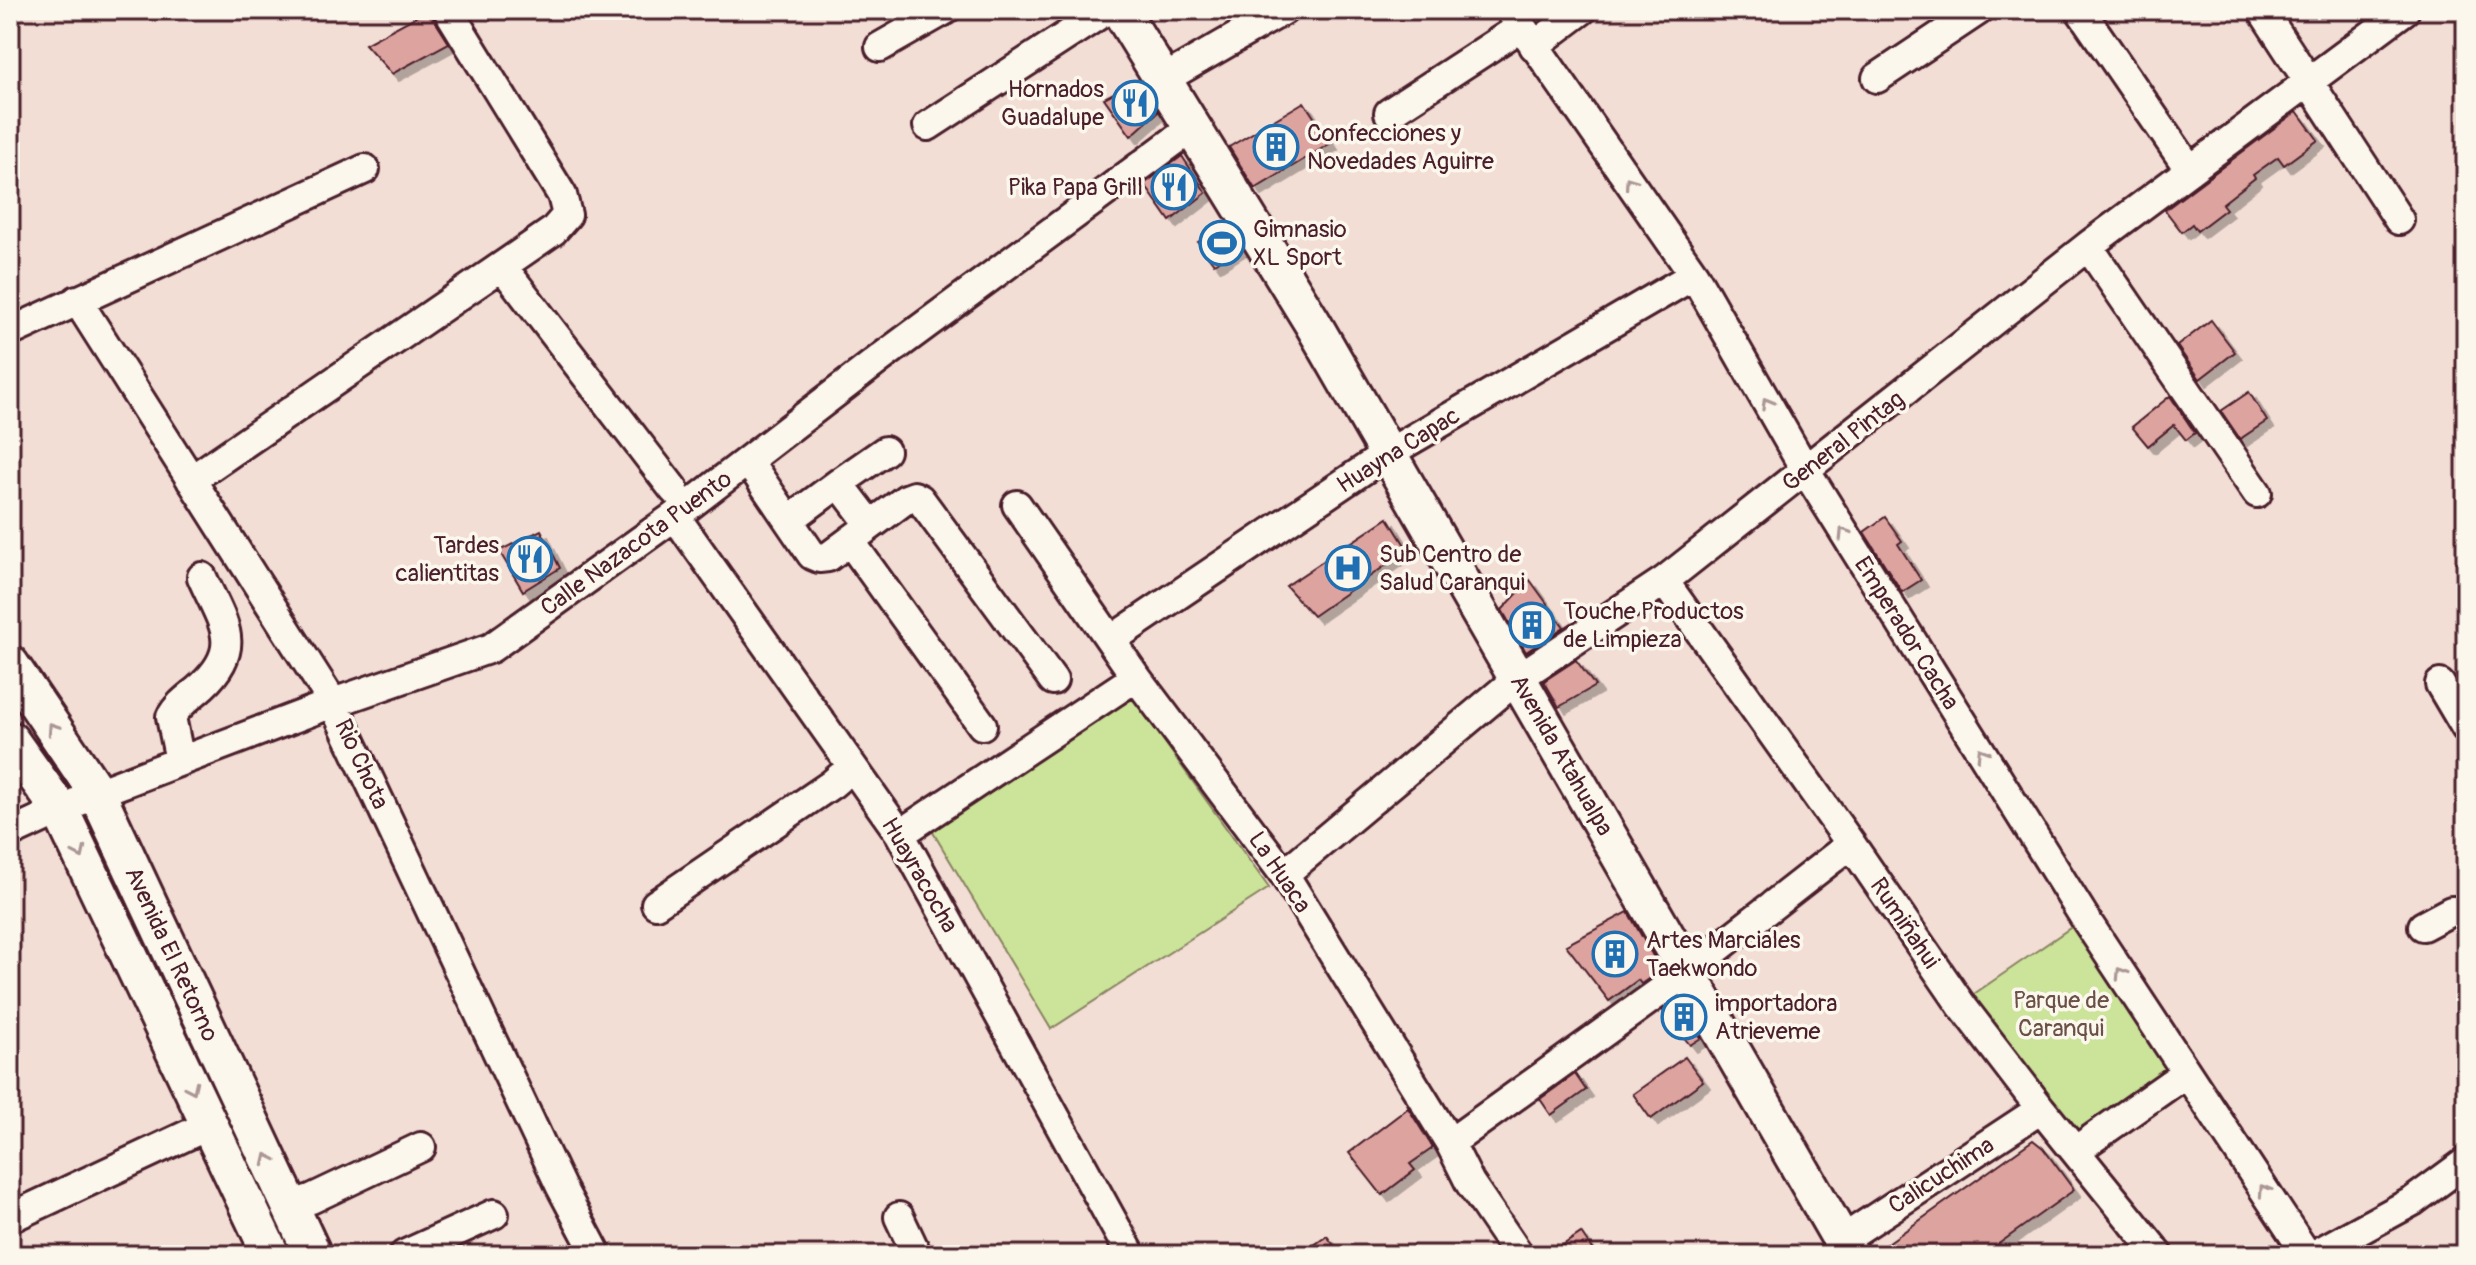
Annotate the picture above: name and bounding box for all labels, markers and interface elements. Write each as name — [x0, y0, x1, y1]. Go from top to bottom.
place label: Hornados Guadalupe — [1001, 75, 1104, 132]
restaurant icon: Hornados Guadalupe — [1111, 79, 1159, 127]
place label: Confecciones y Novedades Aguirre — [1307, 119, 1494, 176]
building icon: Confecciones y Novedades Aguirre — [1252, 123, 1300, 171]
restaurant icon: Pika Papa Grill — [1150, 163, 1198, 211]
place label: Pika Papa Grill — [1008, 173, 1143, 202]
one-way arrow — [1625, 177, 1640, 191]
place label: Gimnasio XL Sport — [1253, 215, 1347, 272]
sports icon: Gimnasio XL Sport — [1198, 219, 1246, 267]
street label: General Pintag — [1777, 385, 1910, 498]
one-way arrow — [1761, 397, 1777, 412]
street label: Huayna Capac — [1332, 401, 1465, 500]
street label: Calle Nazacota Puento — [535, 464, 738, 622]
one-way arrow — [1839, 527, 1854, 541]
place label: Tardes calientitas — [395, 531, 499, 588]
restaurant icon: Tardes calientitas — [506, 535, 554, 583]
place label: Sub Centro de Salud Caranqui — [1379, 540, 1525, 597]
hospital icon: Sub Centro de Salud Caranqui — [1324, 544, 1372, 592]
street label: Emperador Cacha — [1848, 551, 1965, 715]
place label: Touche Productos de Limpieza — [1563, 597, 1744, 654]
building icon: Touche Productos de Limpieza — [1508, 601, 1556, 649]
street label: Avenida Atahualpa — [1504, 669, 1619, 841]
street label: Rio Chota — [328, 715, 395, 814]
one-way arrow — [48, 723, 63, 737]
one-way arrow — [1976, 747, 1992, 762]
street label: Huayracocha — [875, 813, 964, 938]
street label: La Huaca — [1242, 826, 1317, 918]
one-way arrow — [70, 845, 86, 860]
street label: Avenida El Retorno — [118, 862, 225, 1046]
street label: Rumiñahui — [1864, 872, 1946, 974]
place label: Artes Marciales Taekwondo — [1646, 926, 1801, 983]
building icon: Artes Marciales Taekwondo — [1591, 930, 1639, 978]
one-way arrow — [2115, 967, 2130, 982]
park label: Parque de Caranqui — [2013, 986, 2109, 1043]
place label: importadora Atrieveme — [1715, 989, 1838, 1046]
building icon: importadora Atrieveme — [1660, 993, 1708, 1041]
one-way arrow — [182, 1080, 198, 1095]
street label: Calicuchima — [1883, 1131, 2000, 1220]
one-way arrow — [262, 1153, 278, 1167]
one-way arrow — [2259, 1184, 2274, 1199]

